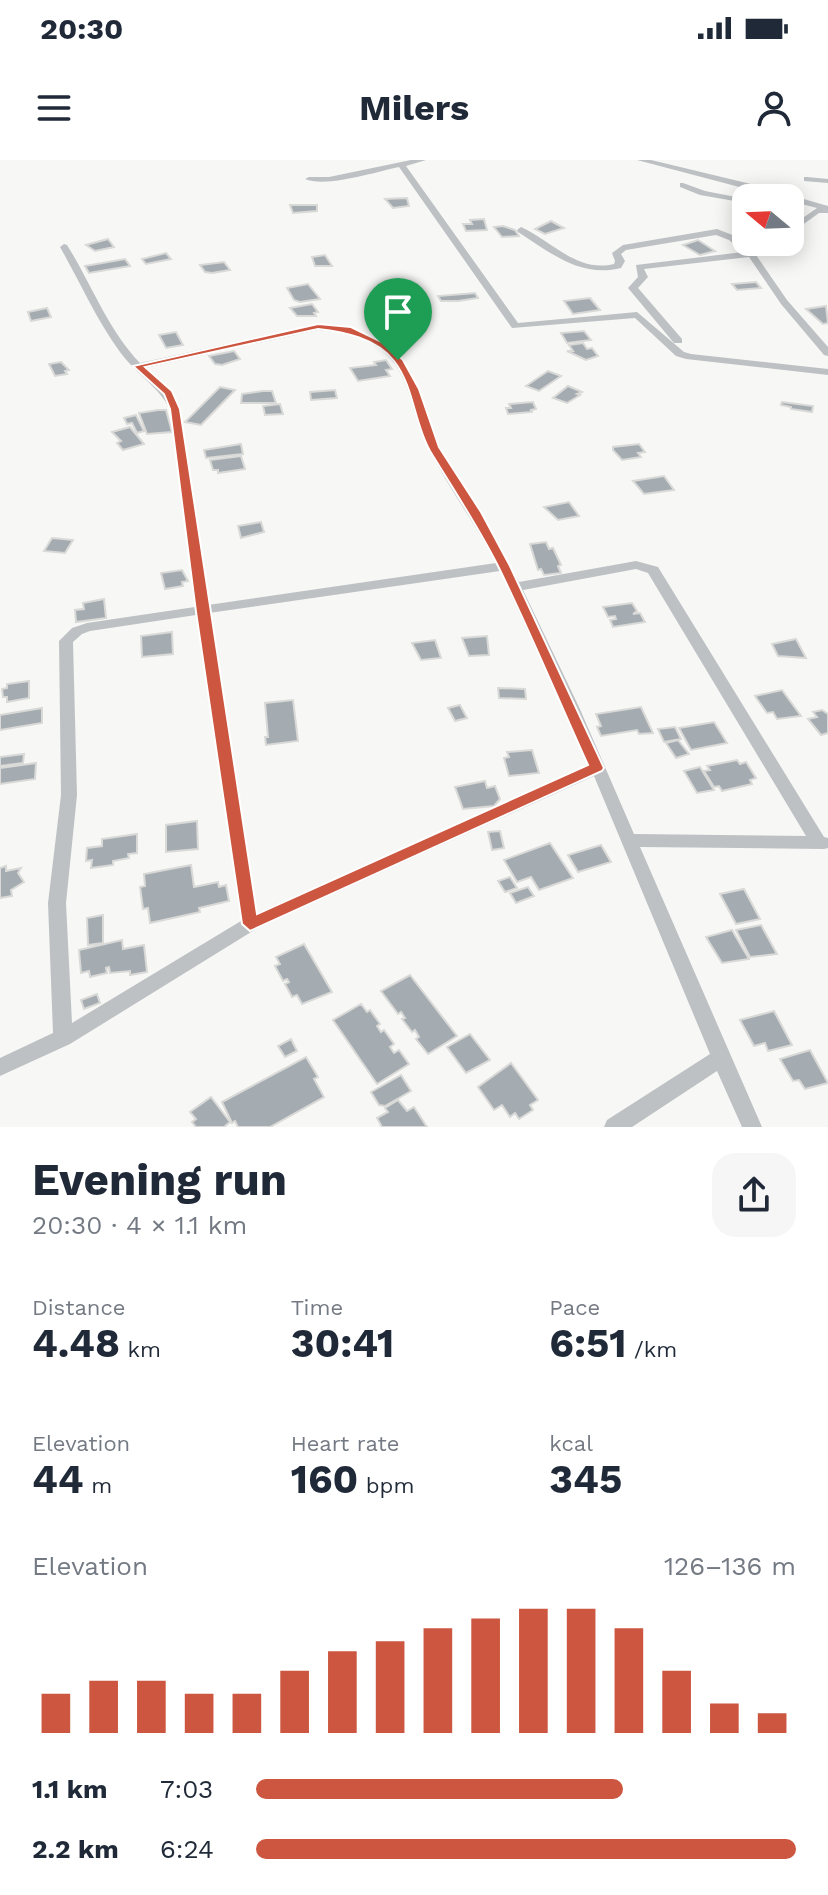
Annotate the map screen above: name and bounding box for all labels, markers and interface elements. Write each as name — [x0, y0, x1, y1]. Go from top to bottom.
text: 20:30 — [40, 11, 123, 46]
icon: menu — [32, 86, 76, 130]
icon: person — [752, 86, 796, 130]
text: Milers — [359, 87, 469, 129]
north arrow — [732, 184, 804, 256]
map controls — [732, 184, 804, 256]
pin — [364, 278, 432, 360]
icon: arrive — [376, 290, 420, 334]
button: share — [712, 1153, 796, 1237]
text: Evening run — [32, 1154, 287, 1206]
text: 20:30 · 4 × 1.1 km — [32, 1210, 247, 1240]
text: Distance — [32, 1295, 126, 1320]
text: Time — [291, 1295, 343, 1320]
text: Pace — [549, 1295, 600, 1320]
text: 4.48 — [32, 1320, 120, 1367]
text: 30:41 — [291, 1320, 394, 1367]
text: 6:51 — [549, 1320, 627, 1367]
text: km — [120, 1337, 161, 1362]
text: /km — [627, 1337, 677, 1362]
text: Elevation — [32, 1431, 130, 1456]
text: Heart rate — [291, 1431, 399, 1456]
text: kcal — [549, 1431, 593, 1456]
text: 44 — [32, 1456, 84, 1503]
text: 160 — [291, 1456, 358, 1503]
text: 345 — [549, 1456, 622, 1503]
text: m — [84, 1473, 112, 1498]
text: bpm — [358, 1473, 414, 1498]
text: Elevation — [32, 1551, 148, 1581]
text: 126–136 m — [664, 1551, 796, 1581]
text: 1.1 km — [32, 1774, 107, 1804]
text: 7:03 — [160, 1774, 213, 1804]
text: 2.2 km — [32, 1834, 119, 1864]
text: 6:24 — [160, 1834, 214, 1864]

